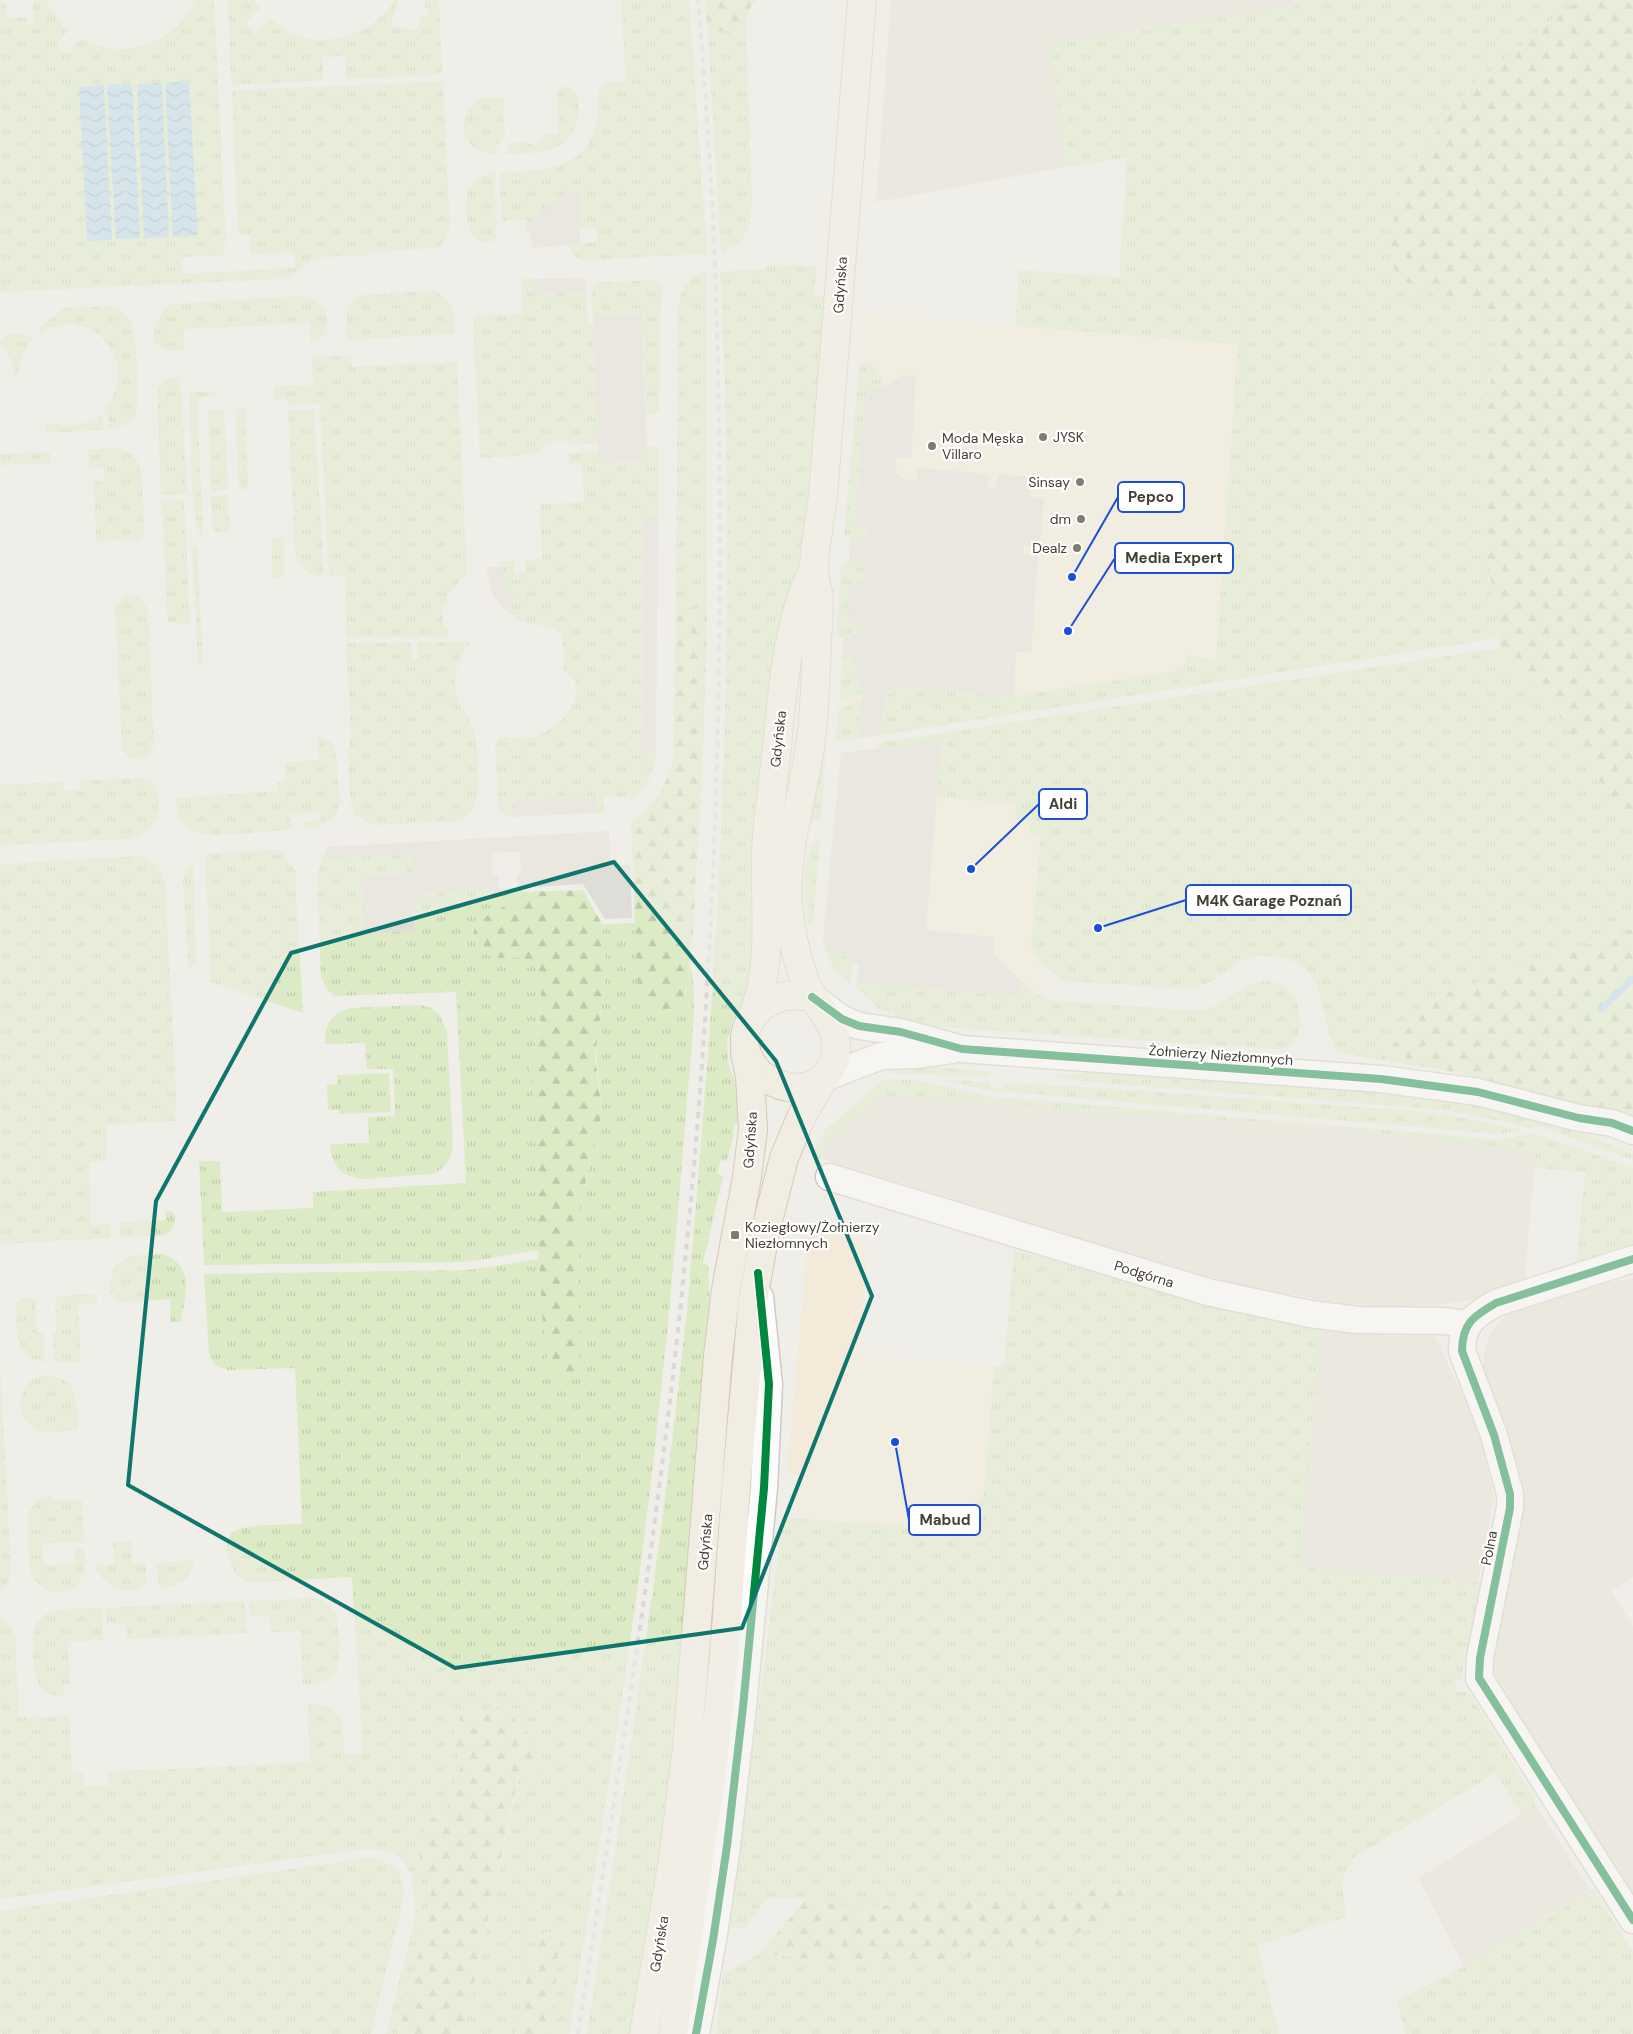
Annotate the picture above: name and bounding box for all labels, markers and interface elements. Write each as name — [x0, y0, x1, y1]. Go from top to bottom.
street label: Gdyńska — [829, 256, 851, 314]
place label: JYSK — [1053, 428, 1084, 446]
place label: Moda Męska Villaro — [942, 429, 1024, 463]
marker: JYSK — [1037, 431, 1049, 443]
marker: Moda Męska Villaro — [926, 440, 938, 452]
place label: Sinsay — [1028, 473, 1070, 491]
marker: Sinsay — [1074, 476, 1086, 488]
callout: Pepco — [1118, 482, 1184, 512]
text: Pepco — [1128, 487, 1174, 507]
place label: dm — [1050, 510, 1071, 528]
marker: dm — [1075, 513, 1087, 525]
place label: Dealz — [1032, 539, 1067, 557]
marker: Dealz — [1071, 542, 1083, 554]
callout: Media Expert — [1115, 543, 1233, 573]
text: Media Expert — [1125, 548, 1223, 568]
street label: Gdyńska — [766, 710, 790, 768]
callout: Aldi — [1039, 789, 1087, 819]
text: Aldi — [1049, 794, 1077, 814]
callout: M4K Garage Poznań — [1186, 885, 1351, 915]
text: M4K Garage Poznań — [1196, 891, 1342, 911]
street label: Żołnierzy Niezłomnych — [1148, 1041, 1294, 1069]
street label: Gdyńska — [739, 1111, 761, 1169]
place label: Koziegłowy/Żołnierzy Niezłomnych — [745, 1218, 880, 1252]
marker: Koziegłowy/Żołnierzy Niezłomnych — [729, 1229, 741, 1241]
street label: Podgórna — [1112, 1256, 1176, 1292]
callout: Mabud — [909, 1505, 980, 1535]
text: Mabud — [920, 1510, 970, 1530]
street label: Gdyńska — [694, 1513, 716, 1571]
street label: Polna — [1477, 1529, 1501, 1567]
street label: Gdyńska — [646, 1915, 672, 1973]

